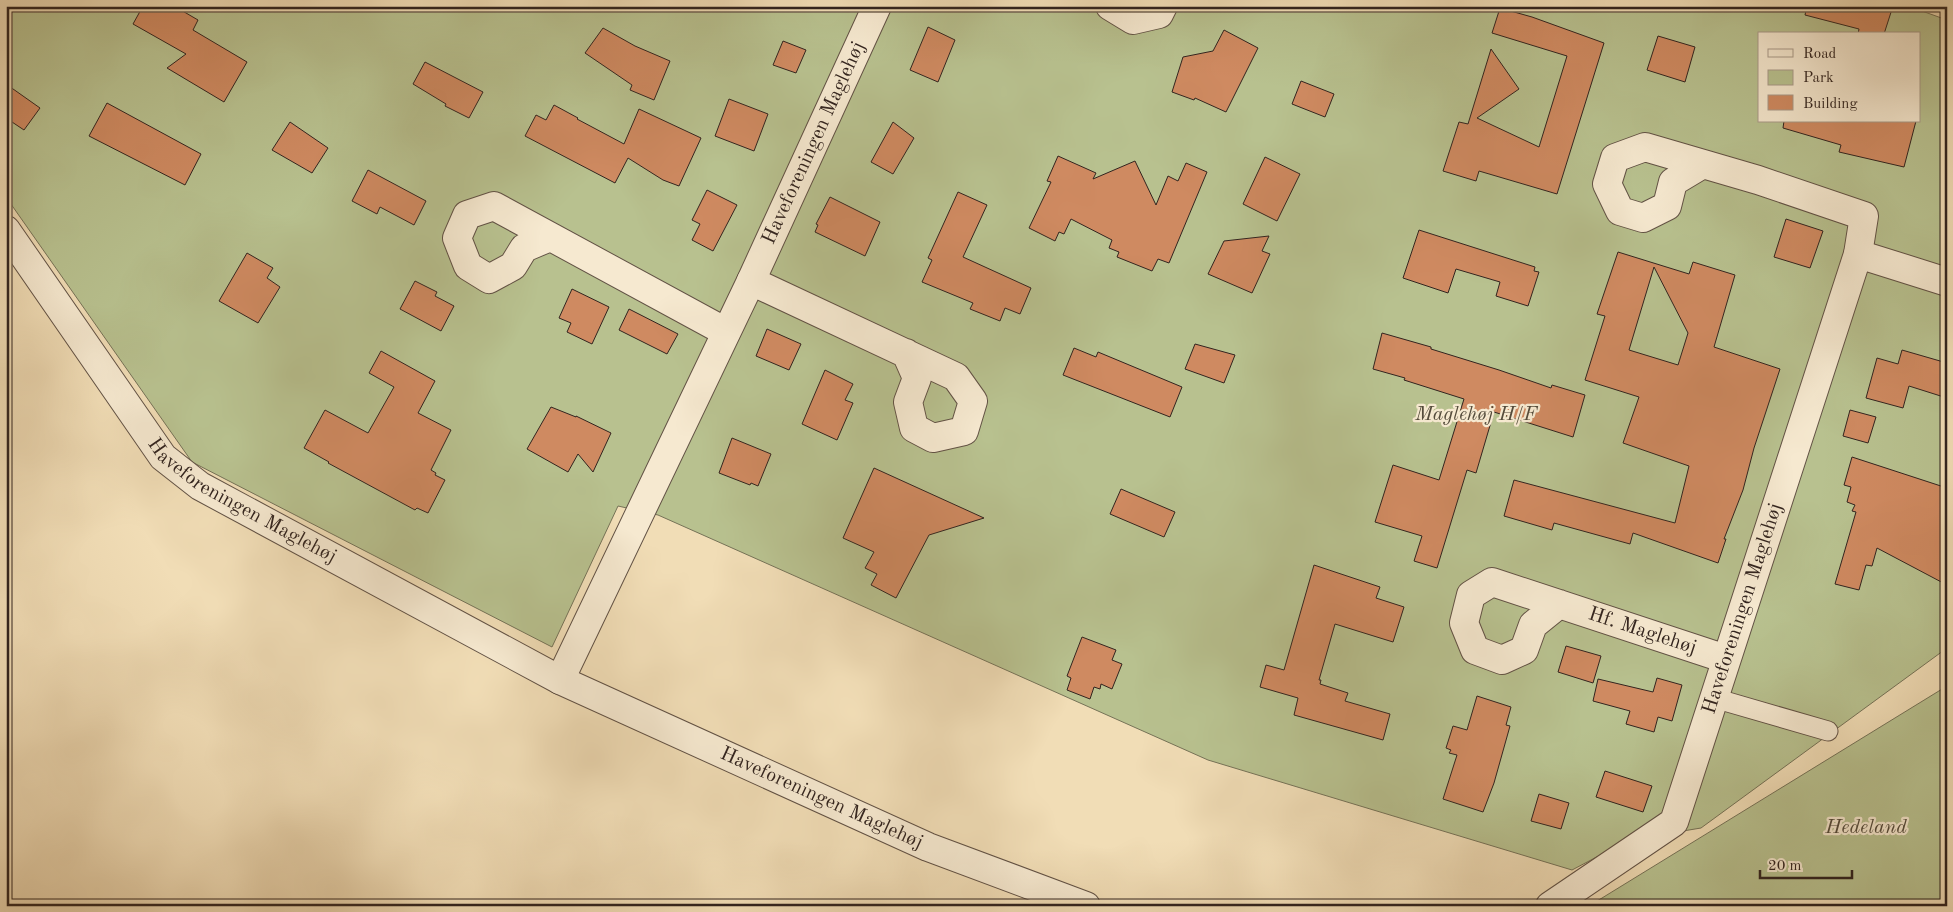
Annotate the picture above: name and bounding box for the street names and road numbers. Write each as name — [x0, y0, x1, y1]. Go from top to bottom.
street label: Haveforeningen Maglehøj — [759, 39, 869, 248]
street label: Haveforeningen Maglehøj — [143, 435, 340, 568]
street label: Haveforeningen Maglehøj — [1700, 501, 1787, 717]
street label: Hf. Maglehøj — [1586, 604, 1699, 659]
street label: Haveforeningen Maglehøj — [717, 744, 926, 853]

